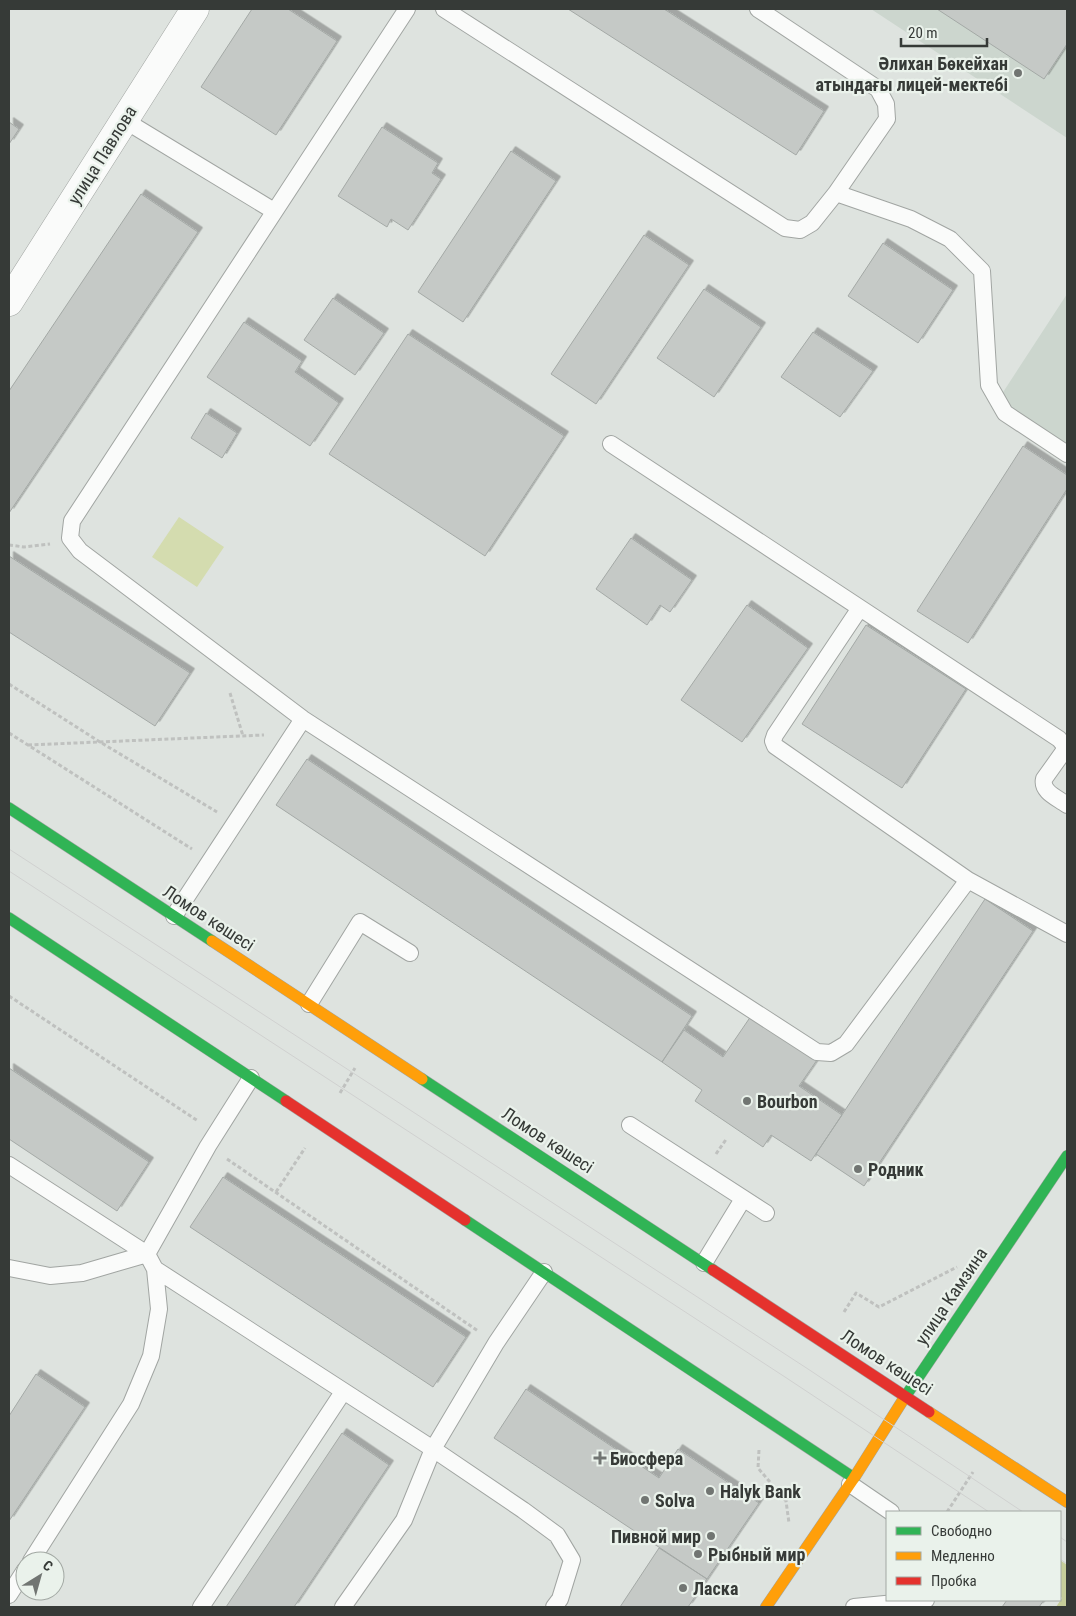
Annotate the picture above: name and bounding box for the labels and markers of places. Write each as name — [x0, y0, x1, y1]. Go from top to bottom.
place label: Әлихан Бөкейхан атындағы лицей-мектебі — [815, 53, 1008, 95]
marker: Әлихан Бөкейхан атындағы лицей-мектебі — [1012, 67, 1024, 79]
place label: Bourbon — [757, 1091, 818, 1112]
marker: Bourbon — [741, 1095, 753, 1107]
place label: Родник — [868, 1159, 924, 1180]
marker: Родник — [852, 1163, 864, 1175]
place label: Биосфера — [610, 1448, 683, 1469]
marker: Биосфера — [594, 1452, 606, 1464]
place label: Halyk Bank — [720, 1481, 801, 1502]
marker: Halyk Bank — [704, 1485, 716, 1497]
place label: Solva — [655, 1490, 695, 1511]
marker: Solva — [639, 1494, 651, 1506]
place label: Пивной мир — [611, 1526, 701, 1547]
marker: Пивной мир — [705, 1530, 717, 1542]
place label: Рыбный мир — [708, 1544, 806, 1565]
marker: Рыбный мир — [692, 1548, 704, 1560]
place label: Ласка — [693, 1578, 738, 1599]
marker: Ласка — [677, 1582, 689, 1594]

